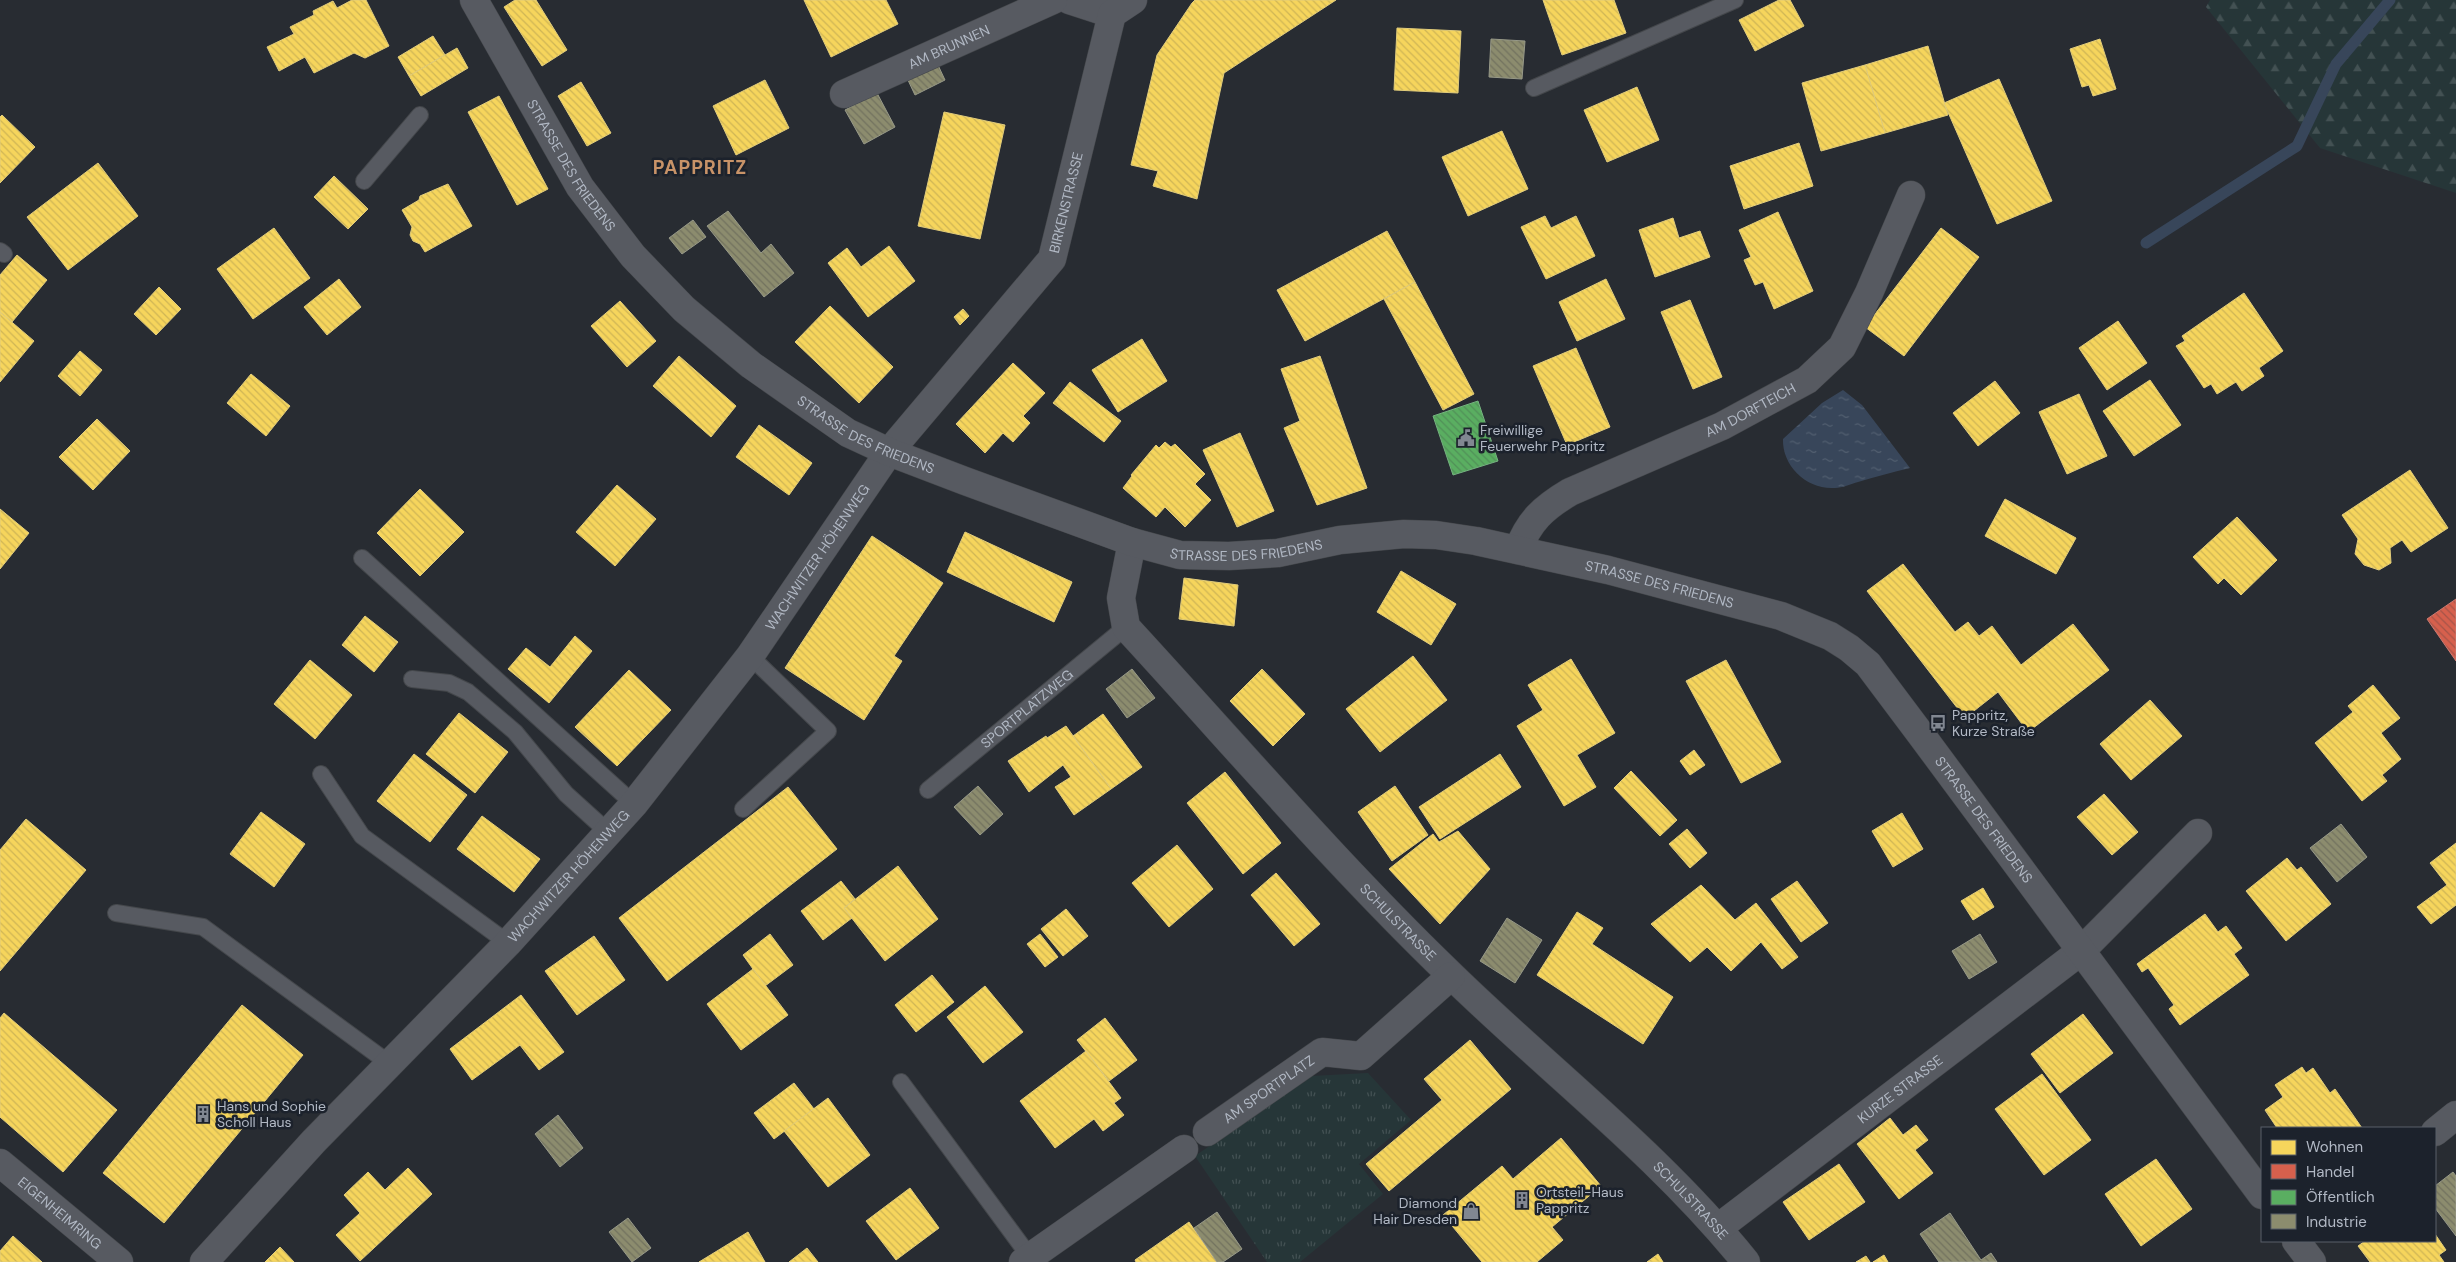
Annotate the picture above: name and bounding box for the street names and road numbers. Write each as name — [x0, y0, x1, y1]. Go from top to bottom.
street label: AM BRUNNEN — [905, 21, 993, 73]
street label: STRASSE DES FRIEDENS — [523, 96, 620, 235]
street label: BIRKENSTRASSE — [1045, 150, 1087, 255]
street label: AM DORFTEICH — [1702, 379, 1799, 441]
street label: STRASSE DES FRIEDENS — [794, 391, 937, 478]
street label: WACHWITZER HÖHENWEG — [761, 481, 873, 634]
street label: STRASSE DES FRIEDENS — [1168, 535, 1324, 565]
street label: STRASSE DES FRIEDENS — [1583, 556, 1736, 612]
street label: SPORTPLATZWEG — [977, 665, 1077, 752]
street label: STRASSE DES FRIEDENS — [1931, 753, 2037, 887]
street label: WACHWITZER HÖHENWEG — [504, 806, 633, 946]
street label: SCHULSTRASSE — [1356, 880, 1440, 965]
street label: AM SPORTPLATZ — [1219, 1051, 1318, 1127]
street label: KURZE STRASSE — [1854, 1051, 1946, 1127]
street label: SCHULSTRASSE — [1649, 1157, 1732, 1243]
street label: EIGENHEIMRING — [14, 1173, 106, 1253]

